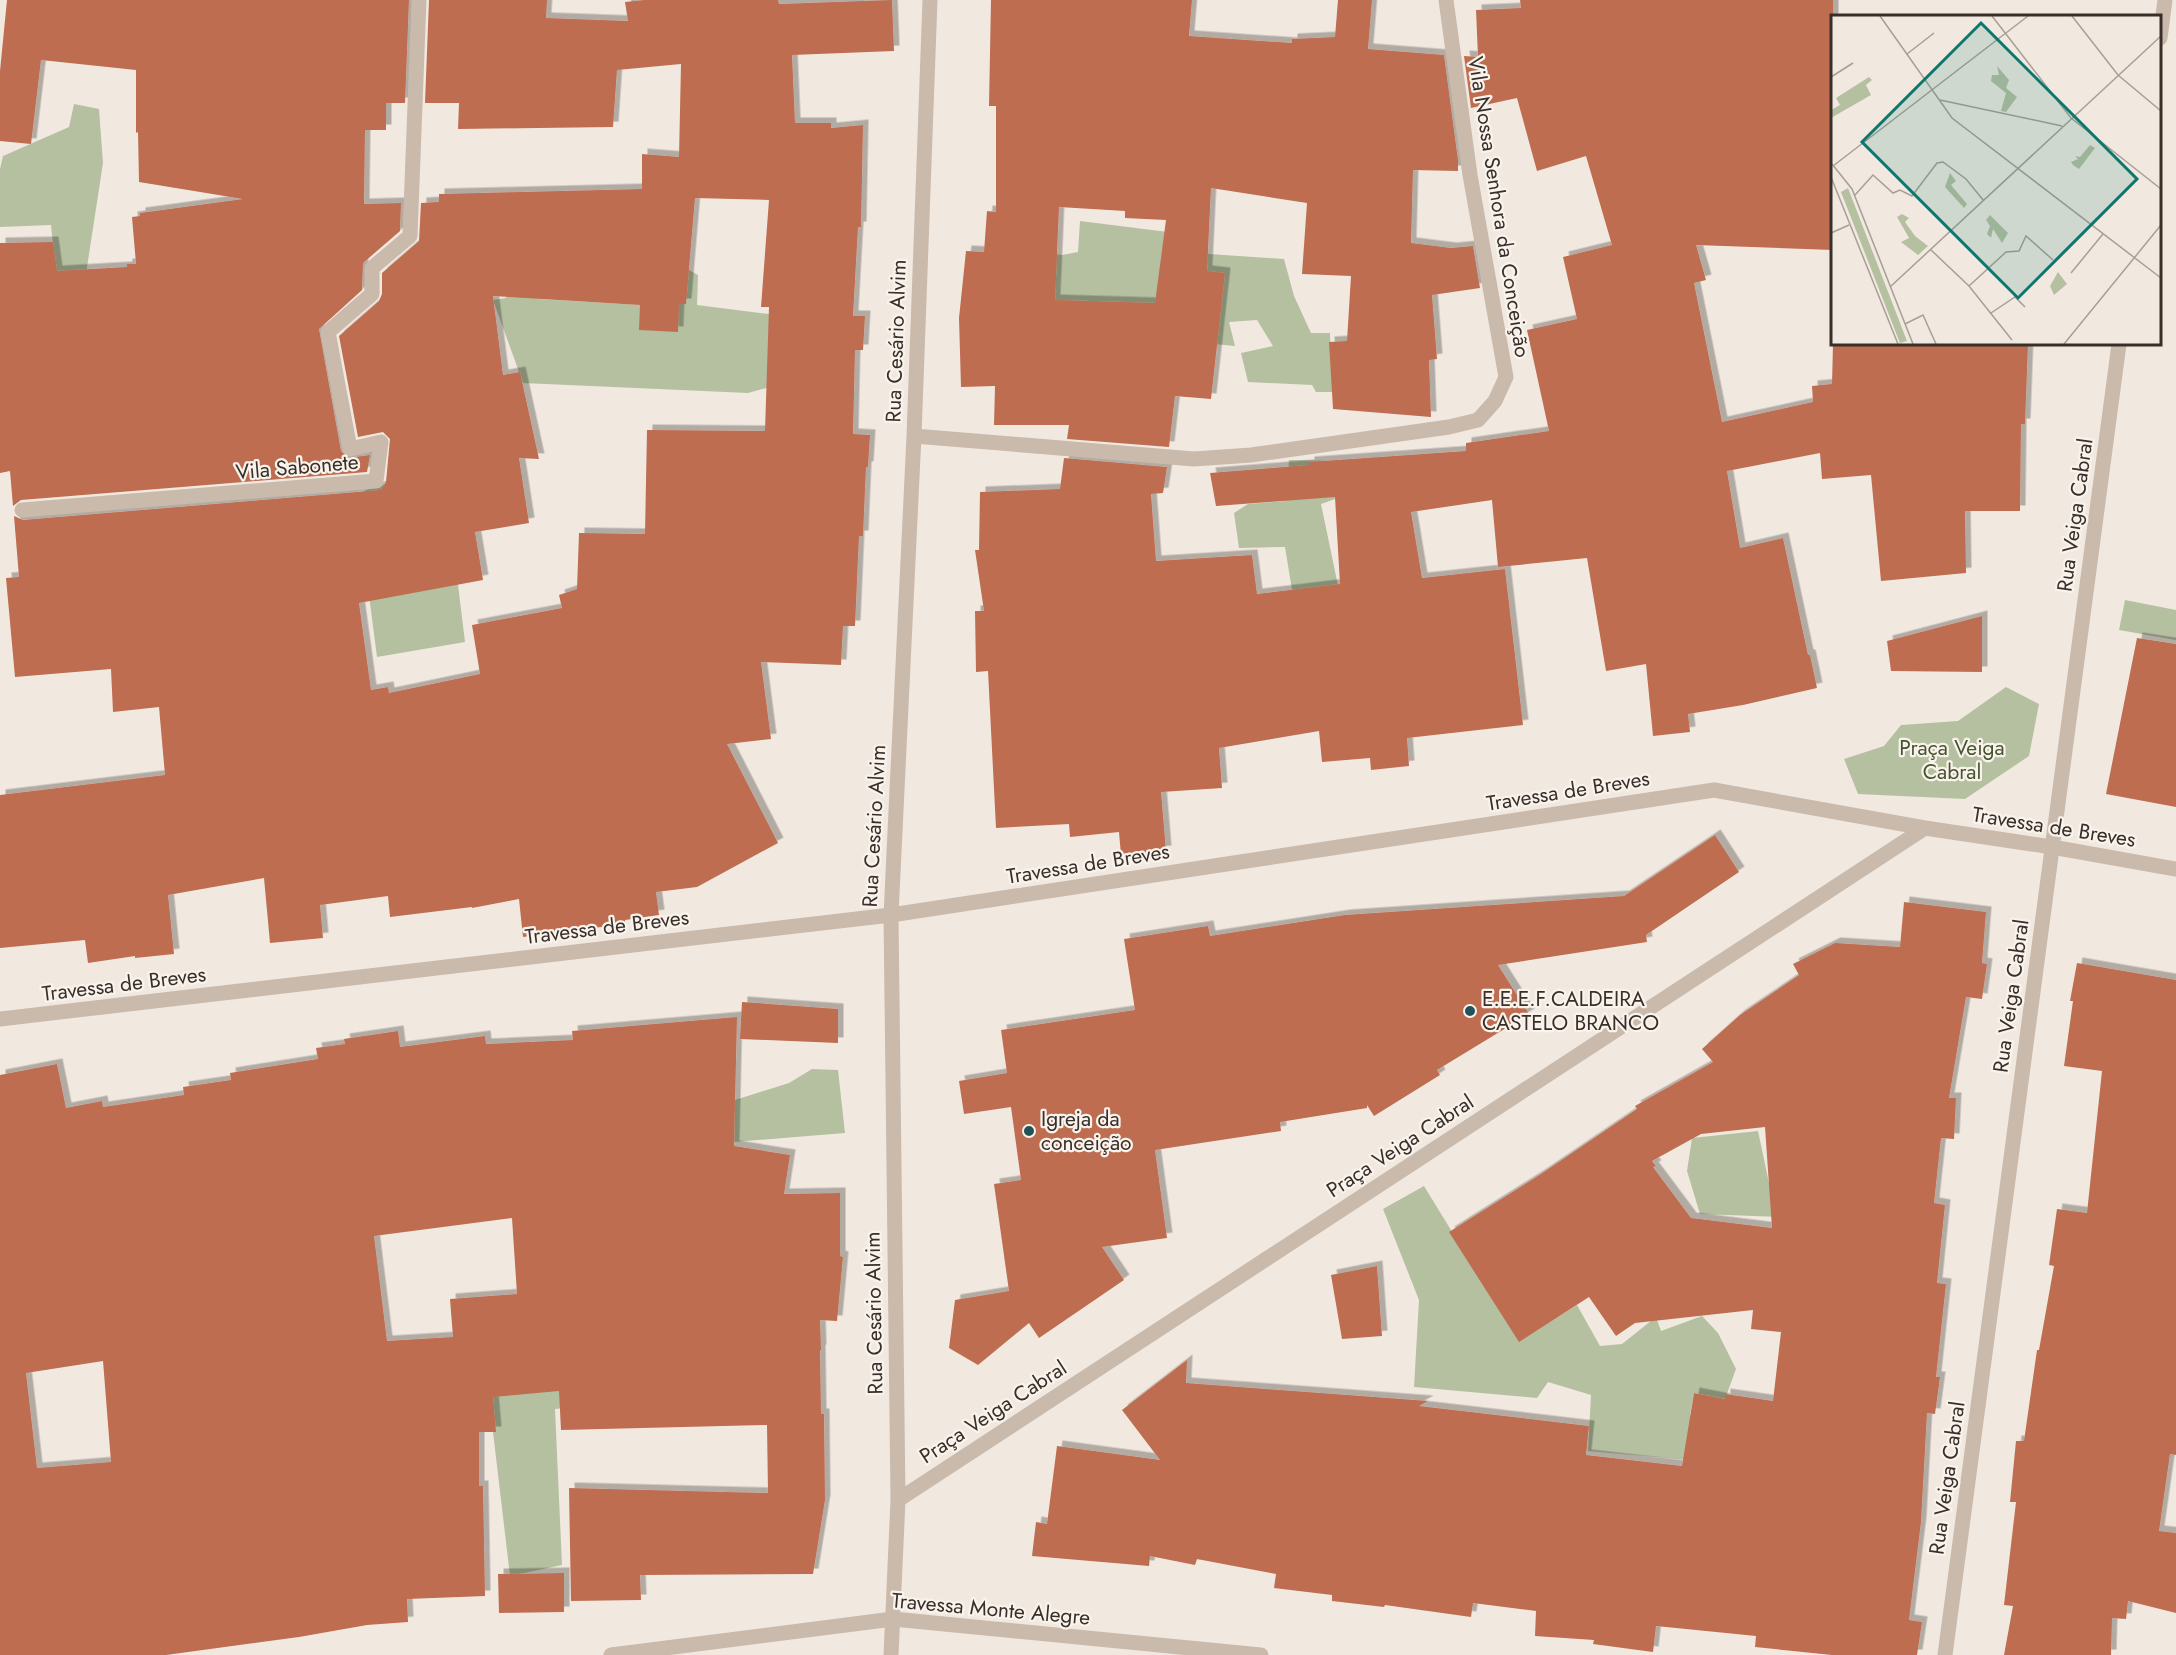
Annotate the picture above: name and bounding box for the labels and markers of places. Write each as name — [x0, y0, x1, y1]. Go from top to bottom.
place label: E.E.E.F.CALDEIRA CASTELO BRANCO — [1482, 984, 1659, 1038]
marker: E.E.E.F.CALDEIRA CASTELO BRANCO — [1463, 1004, 1477, 1018]
place label: Igreja da conceição — [1041, 1104, 1132, 1158]
marker: Igreja da conceição — [1022, 1124, 1036, 1138]

